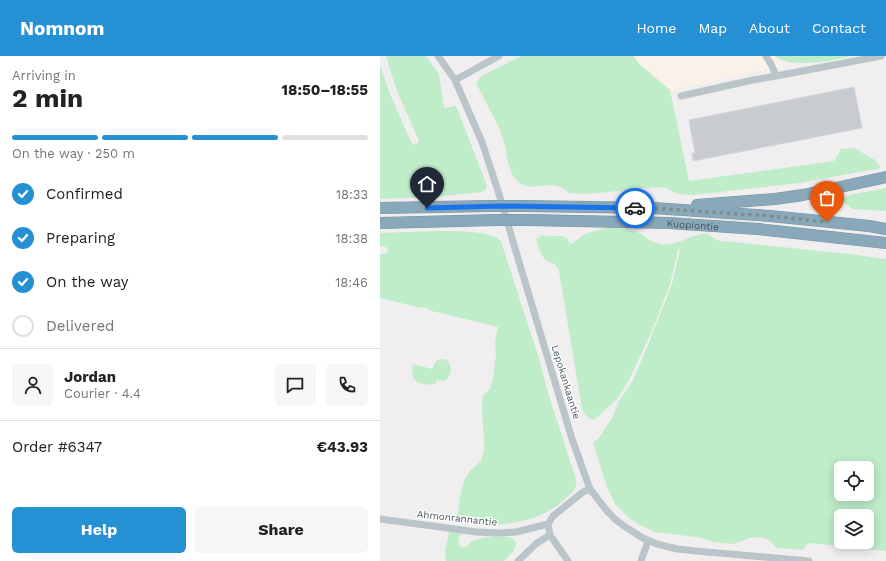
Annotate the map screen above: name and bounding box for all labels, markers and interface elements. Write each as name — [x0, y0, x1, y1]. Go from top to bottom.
text: Nomnom — [20, 17, 104, 40]
text: Home — [636, 20, 676, 36]
text: Map — [698, 20, 727, 36]
text: About — [749, 20, 790, 36]
text: Contact — [812, 20, 866, 36]
text: Arriving in — [12, 68, 76, 83]
text: 18:50–18:55 — [282, 81, 368, 99]
text: 2 min — [12, 83, 83, 113]
text: On the way · 250 m — [12, 146, 135, 161]
pin — [410, 167, 444, 208]
icon: home — [416, 173, 438, 195]
pin — [810, 181, 844, 222]
icon: check — [12, 183, 34, 205]
text: Confirmed — [46, 185, 123, 203]
text: 18:33 — [336, 187, 368, 202]
icon: bag — [816, 187, 838, 209]
courier — [615, 188, 655, 228]
icon: car — [624, 197, 646, 219]
street label: Kuopiontie — [666, 217, 720, 232]
icon: check — [12, 227, 34, 249]
text: Preparing — [46, 229, 115, 247]
text: 18:38 — [335, 231, 368, 246]
icon: check — [12, 271, 34, 293]
text: On the way — [46, 273, 128, 291]
text: 18:46 — [335, 275, 368, 290]
text: Delivered — [46, 317, 114, 335]
street label: Lepokankaantie — [549, 344, 583, 421]
button: person — [12, 364, 54, 406]
button: chat — [274, 364, 316, 406]
button: phone — [326, 364, 368, 406]
text: Jordan — [64, 368, 116, 386]
text: Courier · 4.4 — [64, 386, 141, 401]
text: Order #6347 — [12, 438, 102, 456]
text: €43.93 — [317, 438, 368, 456]
map controls — [834, 461, 874, 549]
button: locate — [834, 461, 874, 501]
button: Help — [12, 507, 186, 553]
button: Share — [194, 507, 368, 553]
street label: Ahmonrannantie — [416, 508, 498, 528]
button: layers — [834, 509, 874, 549]

